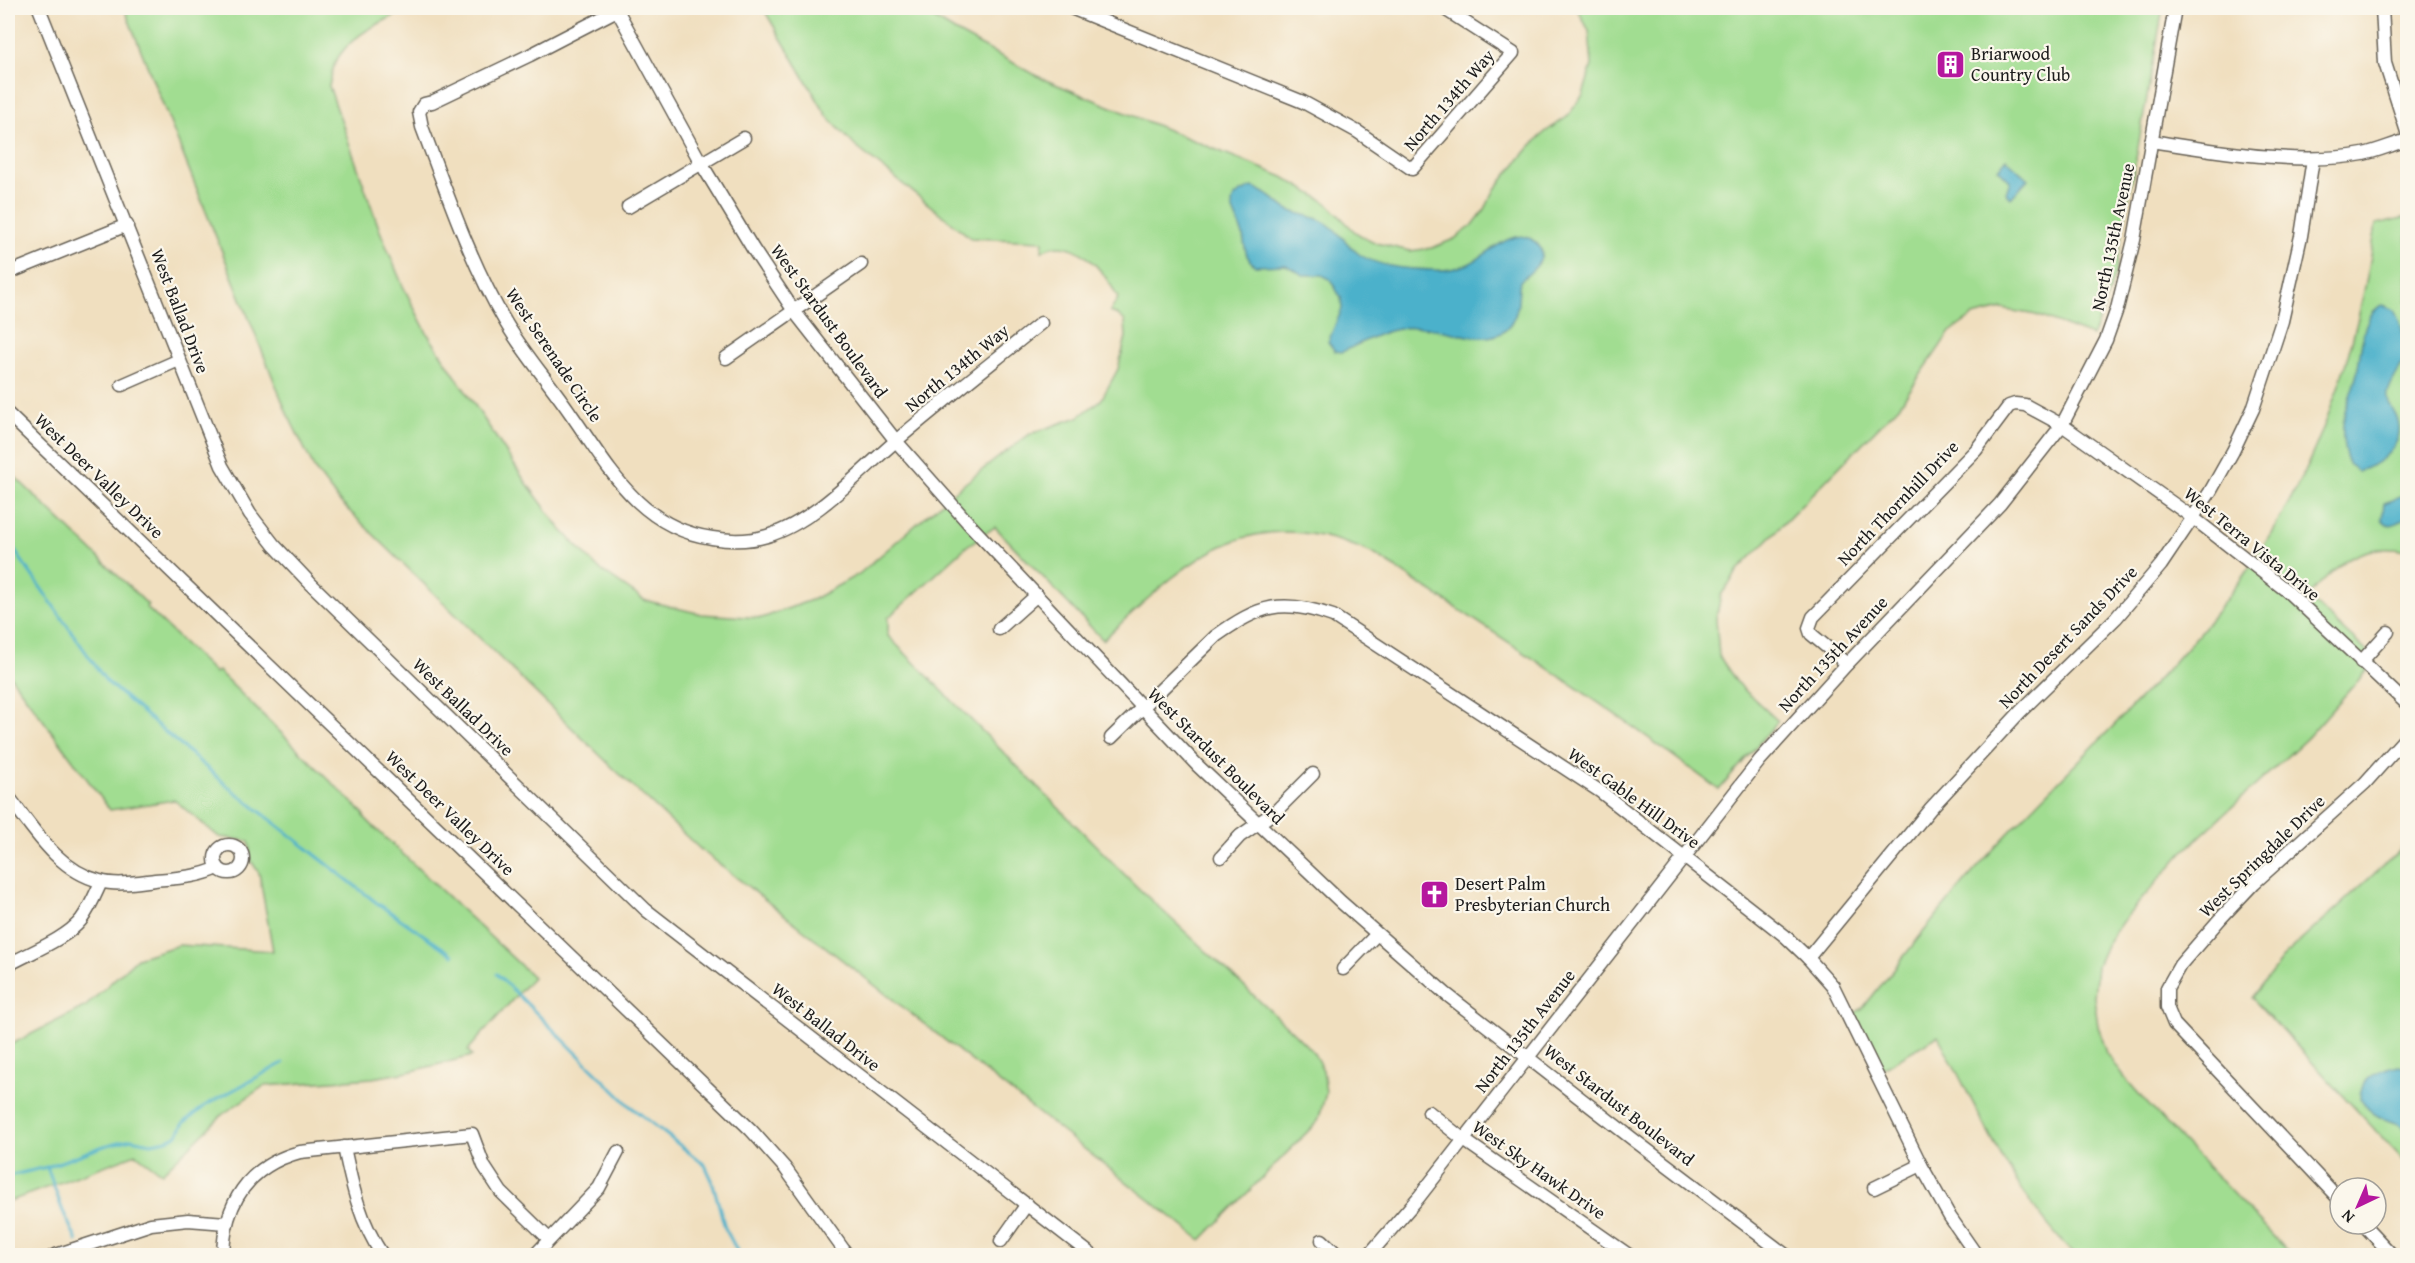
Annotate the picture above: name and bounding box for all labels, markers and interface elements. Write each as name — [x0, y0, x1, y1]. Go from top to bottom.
place label: Briarwood Country Club — [1971, 40, 2070, 88]
street label: North 134th Way — [1397, 43, 1501, 157]
building icon: Briarwood Country Club — [1934, 48, 1966, 80]
street label: North 135th Avenue — [2084, 160, 2141, 313]
street label: West Stardust Boulevard — [764, 238, 895, 404]
street label: West Ballad Drive — [144, 244, 217, 377]
street label: West Serenade Circle — [499, 282, 610, 427]
street label: North 134th Way — [899, 317, 1015, 418]
street label: West Deer Valley Drive — [29, 407, 170, 545]
street label: North Thornhill Drive — [1831, 434, 1965, 571]
street label: West Terra Vista Drive — [2178, 480, 2326, 607]
street label: North Desert Sands Drive — [1992, 559, 2143, 714]
street label: North 135th Avenue — [1771, 589, 1894, 718]
street label: West Ballad Drive — [407, 651, 520, 762]
street label: West Stardust Boulevard — [1141, 681, 1292, 831]
street label: West Gable Hill Drive — [1562, 740, 1706, 855]
street label: West Deer Valley Drive — [380, 744, 521, 882]
street label: West Springdale Drive — [2192, 788, 2331, 923]
place label: Desert Palm Presbyterian Church — [1455, 870, 1610, 918]
church icon: Desert Palm Presbyterian Church — [1418, 878, 1450, 910]
street label: North 135th Avenue — [1468, 963, 1582, 1098]
street label: West Ballad Drive — [766, 975, 887, 1078]
street label: West Stardust Boulevard — [1538, 1037, 1701, 1172]
street label: West Sky Hawk Drive — [1467, 1113, 1612, 1226]
north arrow — [2328, 1176, 2388, 1236]
text: N — [2335, 1204, 2360, 1229]

